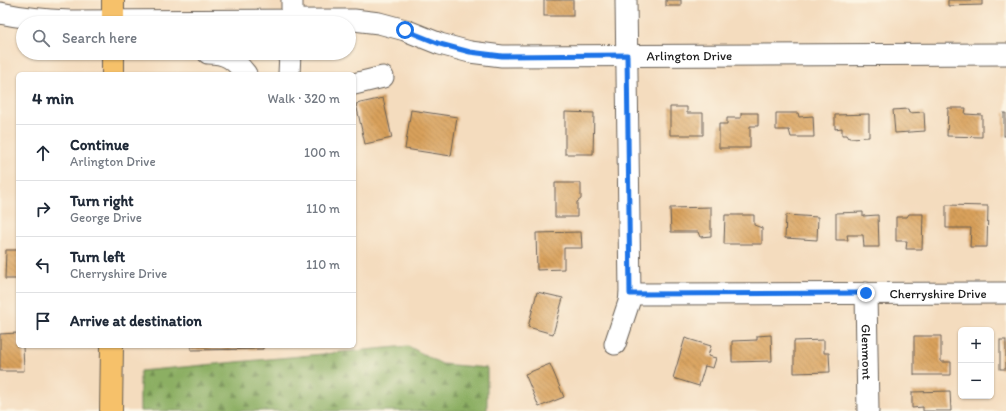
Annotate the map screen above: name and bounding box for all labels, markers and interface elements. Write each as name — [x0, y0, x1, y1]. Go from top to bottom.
search box — [16, 16, 356, 60]
route start — [396, 21, 414, 39]
icon: search — [30, 27, 52, 49]
text: Search here — [62, 29, 137, 47]
street label: Arlington Drive — [646, 48, 732, 63]
text: 4 min — [32, 88, 74, 108]
text: Walk · 320 m — [268, 91, 340, 106]
text: Continue — [70, 136, 129, 154]
icon: ahead — [32, 142, 54, 164]
text: 100 m — [304, 145, 340, 160]
text: Arlington Drive — [70, 154, 156, 169]
text: Turn right — [70, 192, 134, 210]
icon: right — [32, 198, 54, 220]
text: 110 m — [306, 201, 340, 216]
text: George Drive — [70, 210, 142, 225]
text: Turn left — [70, 248, 125, 266]
icon: left — [32, 254, 54, 276]
text: 110 m — [306, 257, 340, 272]
text: Cherryshire Drive — [70, 266, 167, 281]
route end — [857, 284, 875, 302]
street label: Cherryshire Drive — [889, 286, 987, 301]
icon: arrive — [32, 310, 54, 332]
text: Arrive at destination — [70, 312, 202, 330]
street label: Glenmont — [859, 324, 875, 380]
map controls — [958, 327, 994, 399]
button: + — [958, 327, 994, 363]
button: − — [958, 363, 994, 399]

